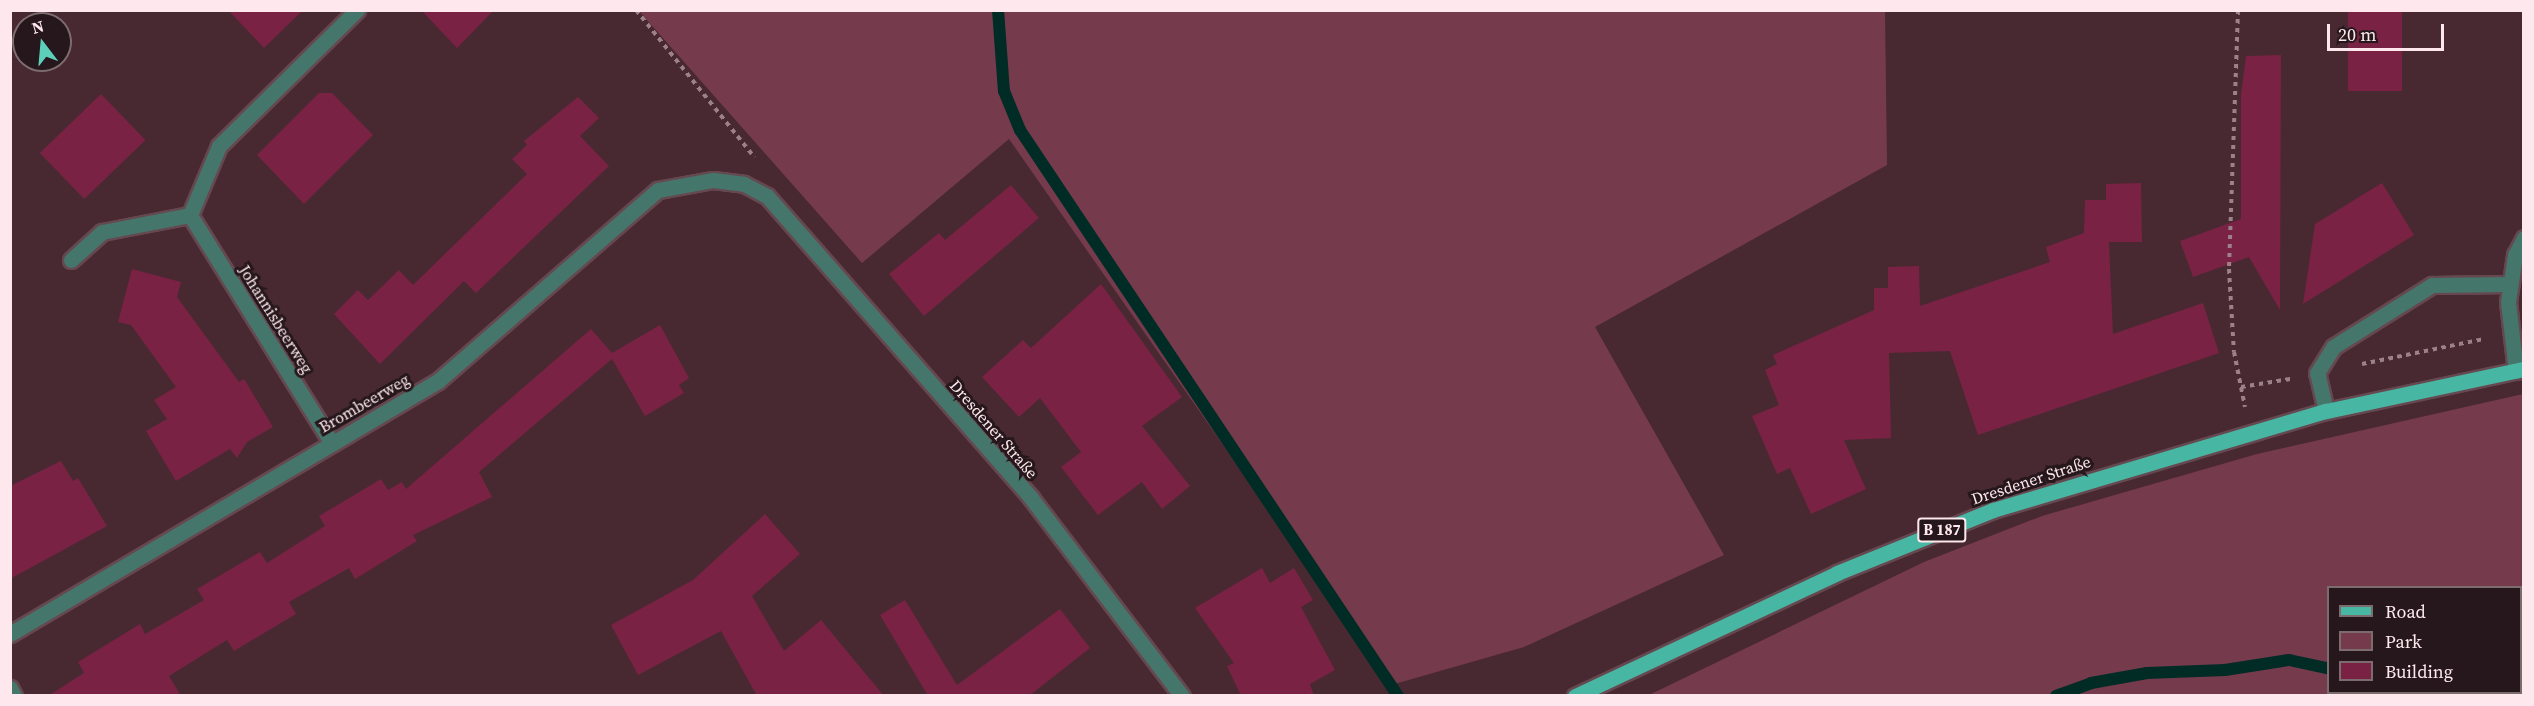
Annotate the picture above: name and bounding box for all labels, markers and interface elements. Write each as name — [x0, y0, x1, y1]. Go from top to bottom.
north arrow — [12, 12, 72, 72]
scale bar — [2330, 12, 2447, 50]
text: N — [29, 14, 46, 39]
text: 20 m — [2338, 22, 2376, 47]
street label: Johannisbeerweg — [235, 261, 317, 377]
street label: Brombeerweg — [316, 370, 412, 436]
street label: Dresdener Straße — [946, 376, 1042, 482]
street label: Dresdener Straße — [1969, 452, 2093, 508]
road number: B 187 — [1916, 518, 1968, 542]
legend — [2327, 586, 2522, 694]
text: Road — [2385, 599, 2426, 624]
text: Park — [2385, 629, 2422, 654]
text: Building — [2385, 659, 2453, 684]

